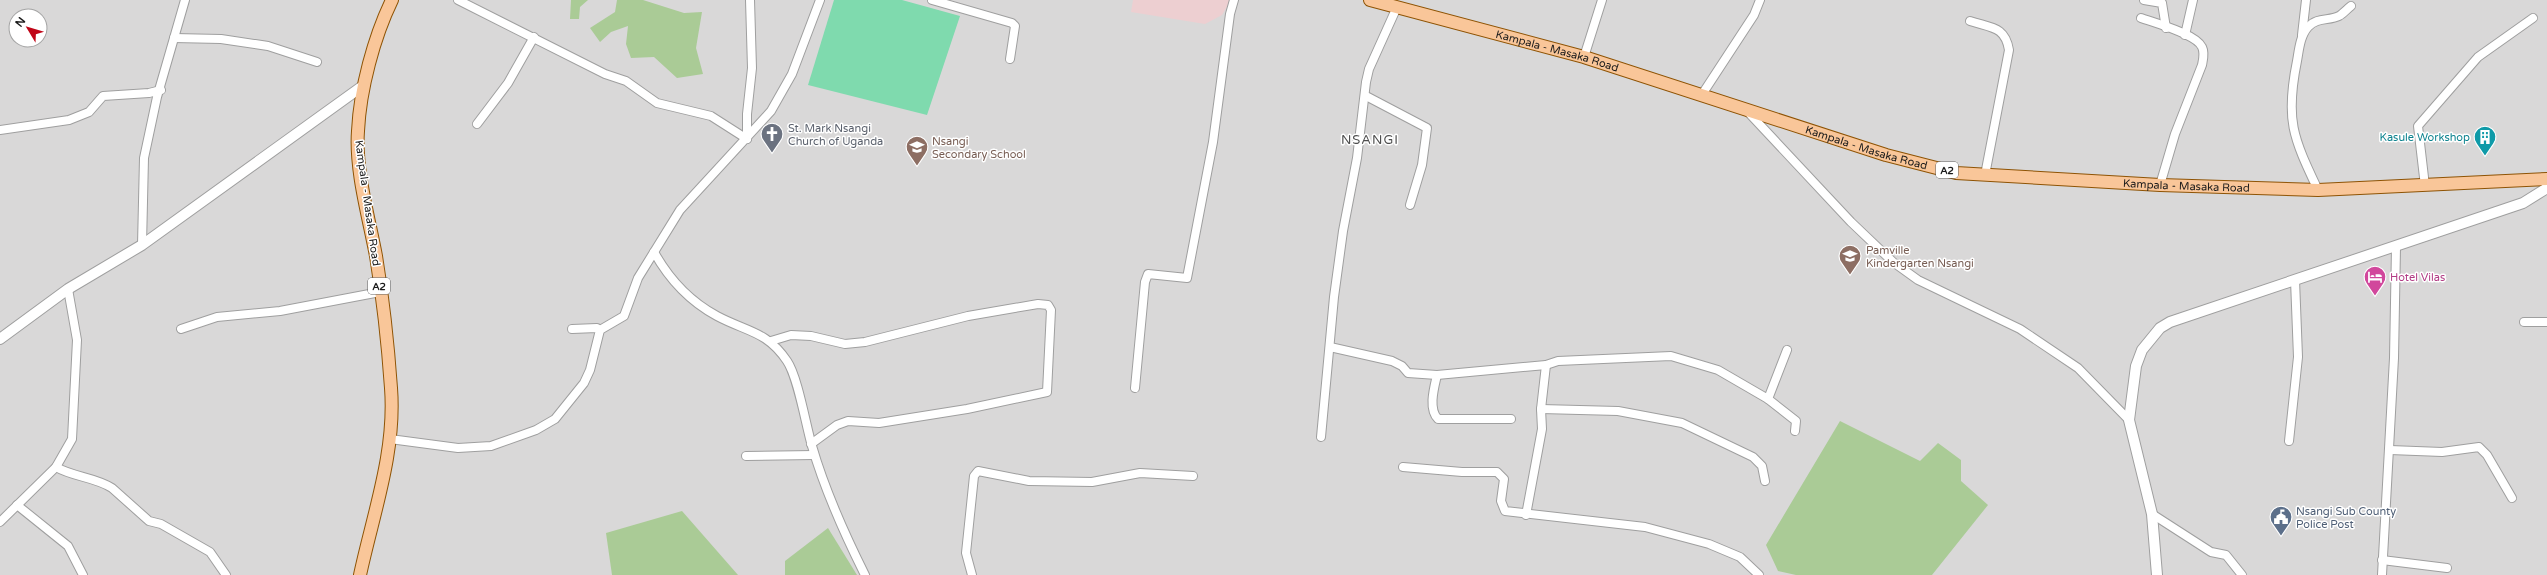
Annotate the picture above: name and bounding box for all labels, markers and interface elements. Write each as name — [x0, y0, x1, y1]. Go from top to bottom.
north arrow — [8, 8, 48, 48]
text: N — [13, 15, 28, 30]
street label: Kampala - Masaka Road — [1494, 28, 1620, 75]
church icon: St. Mark Nsangi Church of Uganda — [759, 121, 785, 154]
place label: St. Mark Nsangi Church of Uganda — [788, 122, 883, 148]
street label: Kampala - Masaka Road — [1804, 123, 1929, 172]
building icon: Kasule Workshop — [2472, 124, 2498, 157]
place label: Kasule Workshop — [2380, 131, 2470, 144]
district label: NSANGI — [1341, 132, 1399, 148]
school or university icon: Nsangi Secondary School — [904, 134, 930, 167]
place label: Nsangi Secondary School — [932, 135, 1026, 161]
street label: Kampala - Masaka Road — [352, 139, 383, 267]
road number: A2 — [1936, 162, 1958, 178]
street label: Kampala - Masaka Road — [2123, 177, 2250, 195]
school or university icon: Pamville Kindergarten Nsangi — [1837, 243, 1863, 276]
place label: Pamville Kindergarten Nsangi — [1866, 244, 1974, 270]
hotel icon: Hotel Vilas — [2362, 264, 2388, 297]
place label: Hotel Vilas — [2390, 271, 2445, 284]
road number: A2 — [368, 278, 390, 294]
public building icon: Nsangi Sub County Police Post — [2268, 504, 2294, 537]
place label: Nsangi Sub County Police Post — [2296, 505, 2396, 531]

